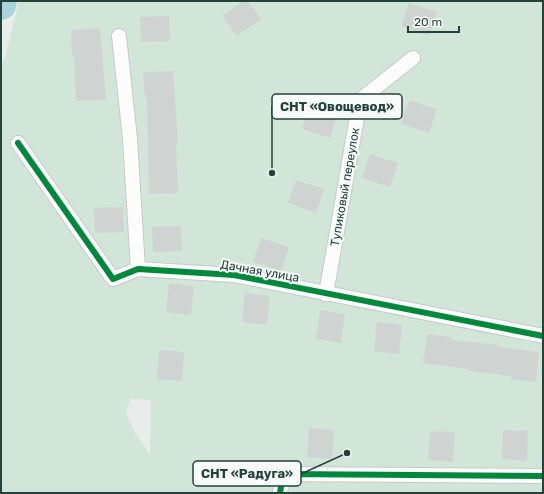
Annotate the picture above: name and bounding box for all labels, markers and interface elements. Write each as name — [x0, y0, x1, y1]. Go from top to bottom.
scale bar — [408, 8, 459, 34]
text: 20 m — [414, 15, 442, 29]
callout: СНТ «Овощевод» — [272, 94, 402, 119]
text: СНТ «Овощевод» — [280, 99, 394, 114]
street label: Тупиковый переулок — [328, 126, 362, 247]
street label: Дачная улица — [220, 257, 300, 285]
callout: СНТ «Радуга» — [193, 461, 301, 486]
text: СНТ «Радуга» — [201, 466, 293, 481]

